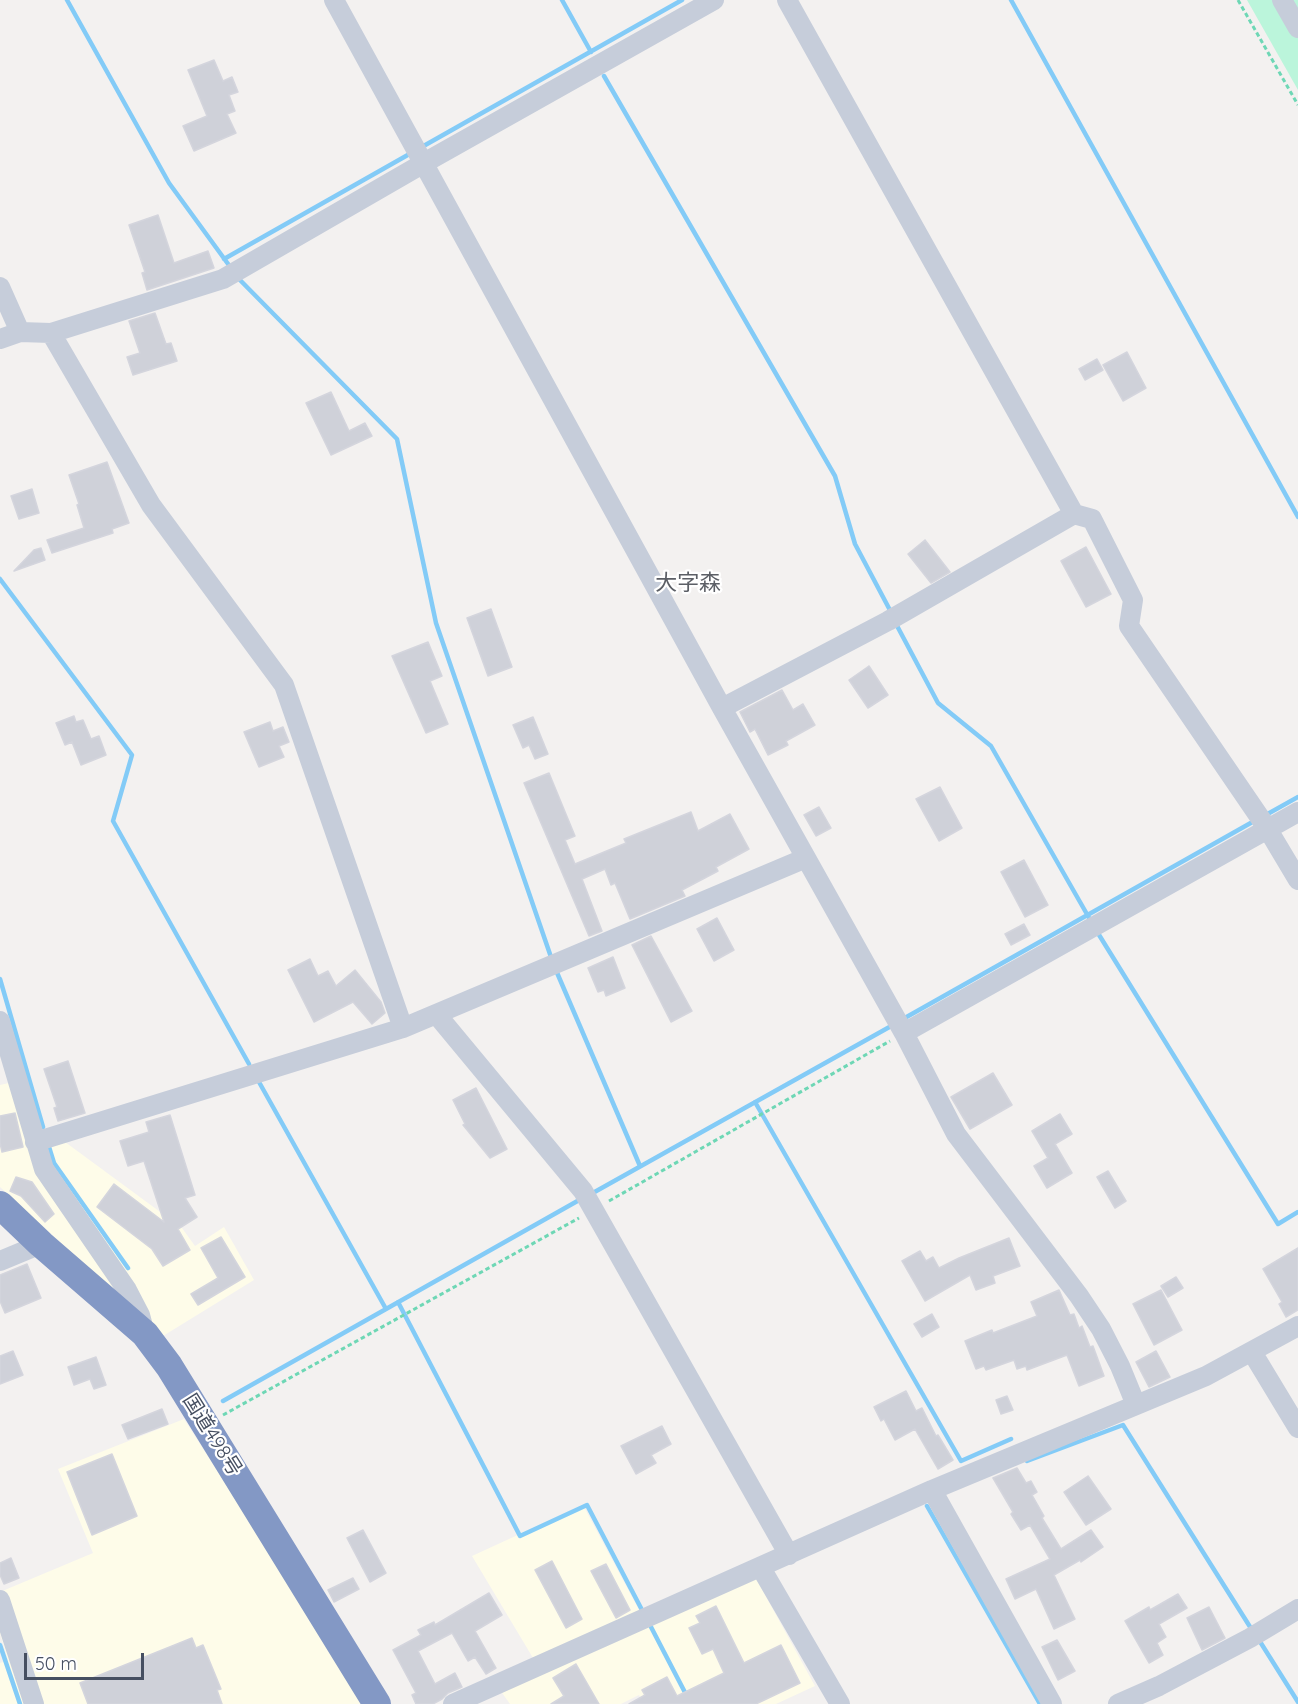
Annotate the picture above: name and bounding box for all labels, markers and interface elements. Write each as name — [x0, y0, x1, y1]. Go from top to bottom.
district label: 大字森 — [655, 570, 721, 596]
street label: 国道498号 — [177, 1390, 247, 1480]
scale bar — [27, 1641, 147, 1679]
text: 50 m — [35, 1652, 77, 1675]

